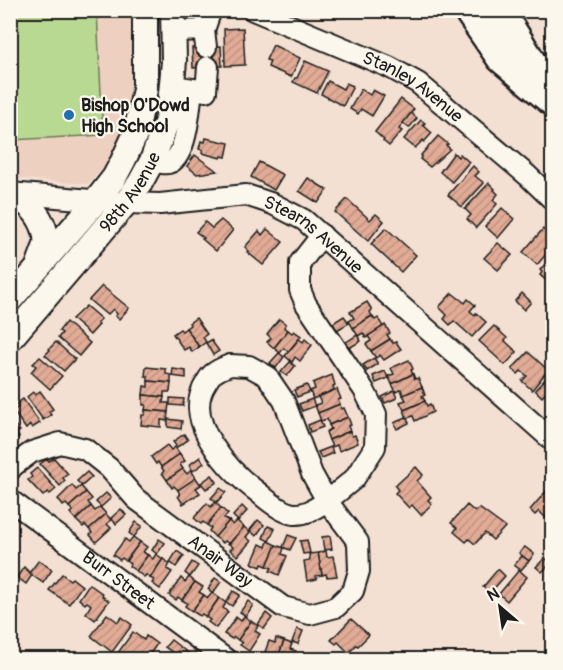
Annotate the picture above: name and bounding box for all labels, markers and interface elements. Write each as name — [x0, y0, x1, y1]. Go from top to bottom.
street label: Stanley Avenue — [359, 46, 468, 128]
place label: Bishop O'Dowd High School — [81, 94, 190, 138]
marker: Bishop O'Dowd High School — [62, 108, 76, 122]
street label: 98th Avenue — [95, 149, 166, 238]
street label: Stearns Avenue — [261, 191, 368, 279]
street label: Anair Way — [183, 530, 257, 593]
street label: Burr Street — [77, 546, 160, 615]
north arrow — [470, 577, 530, 637]
text: N — [484, 583, 503, 606]

